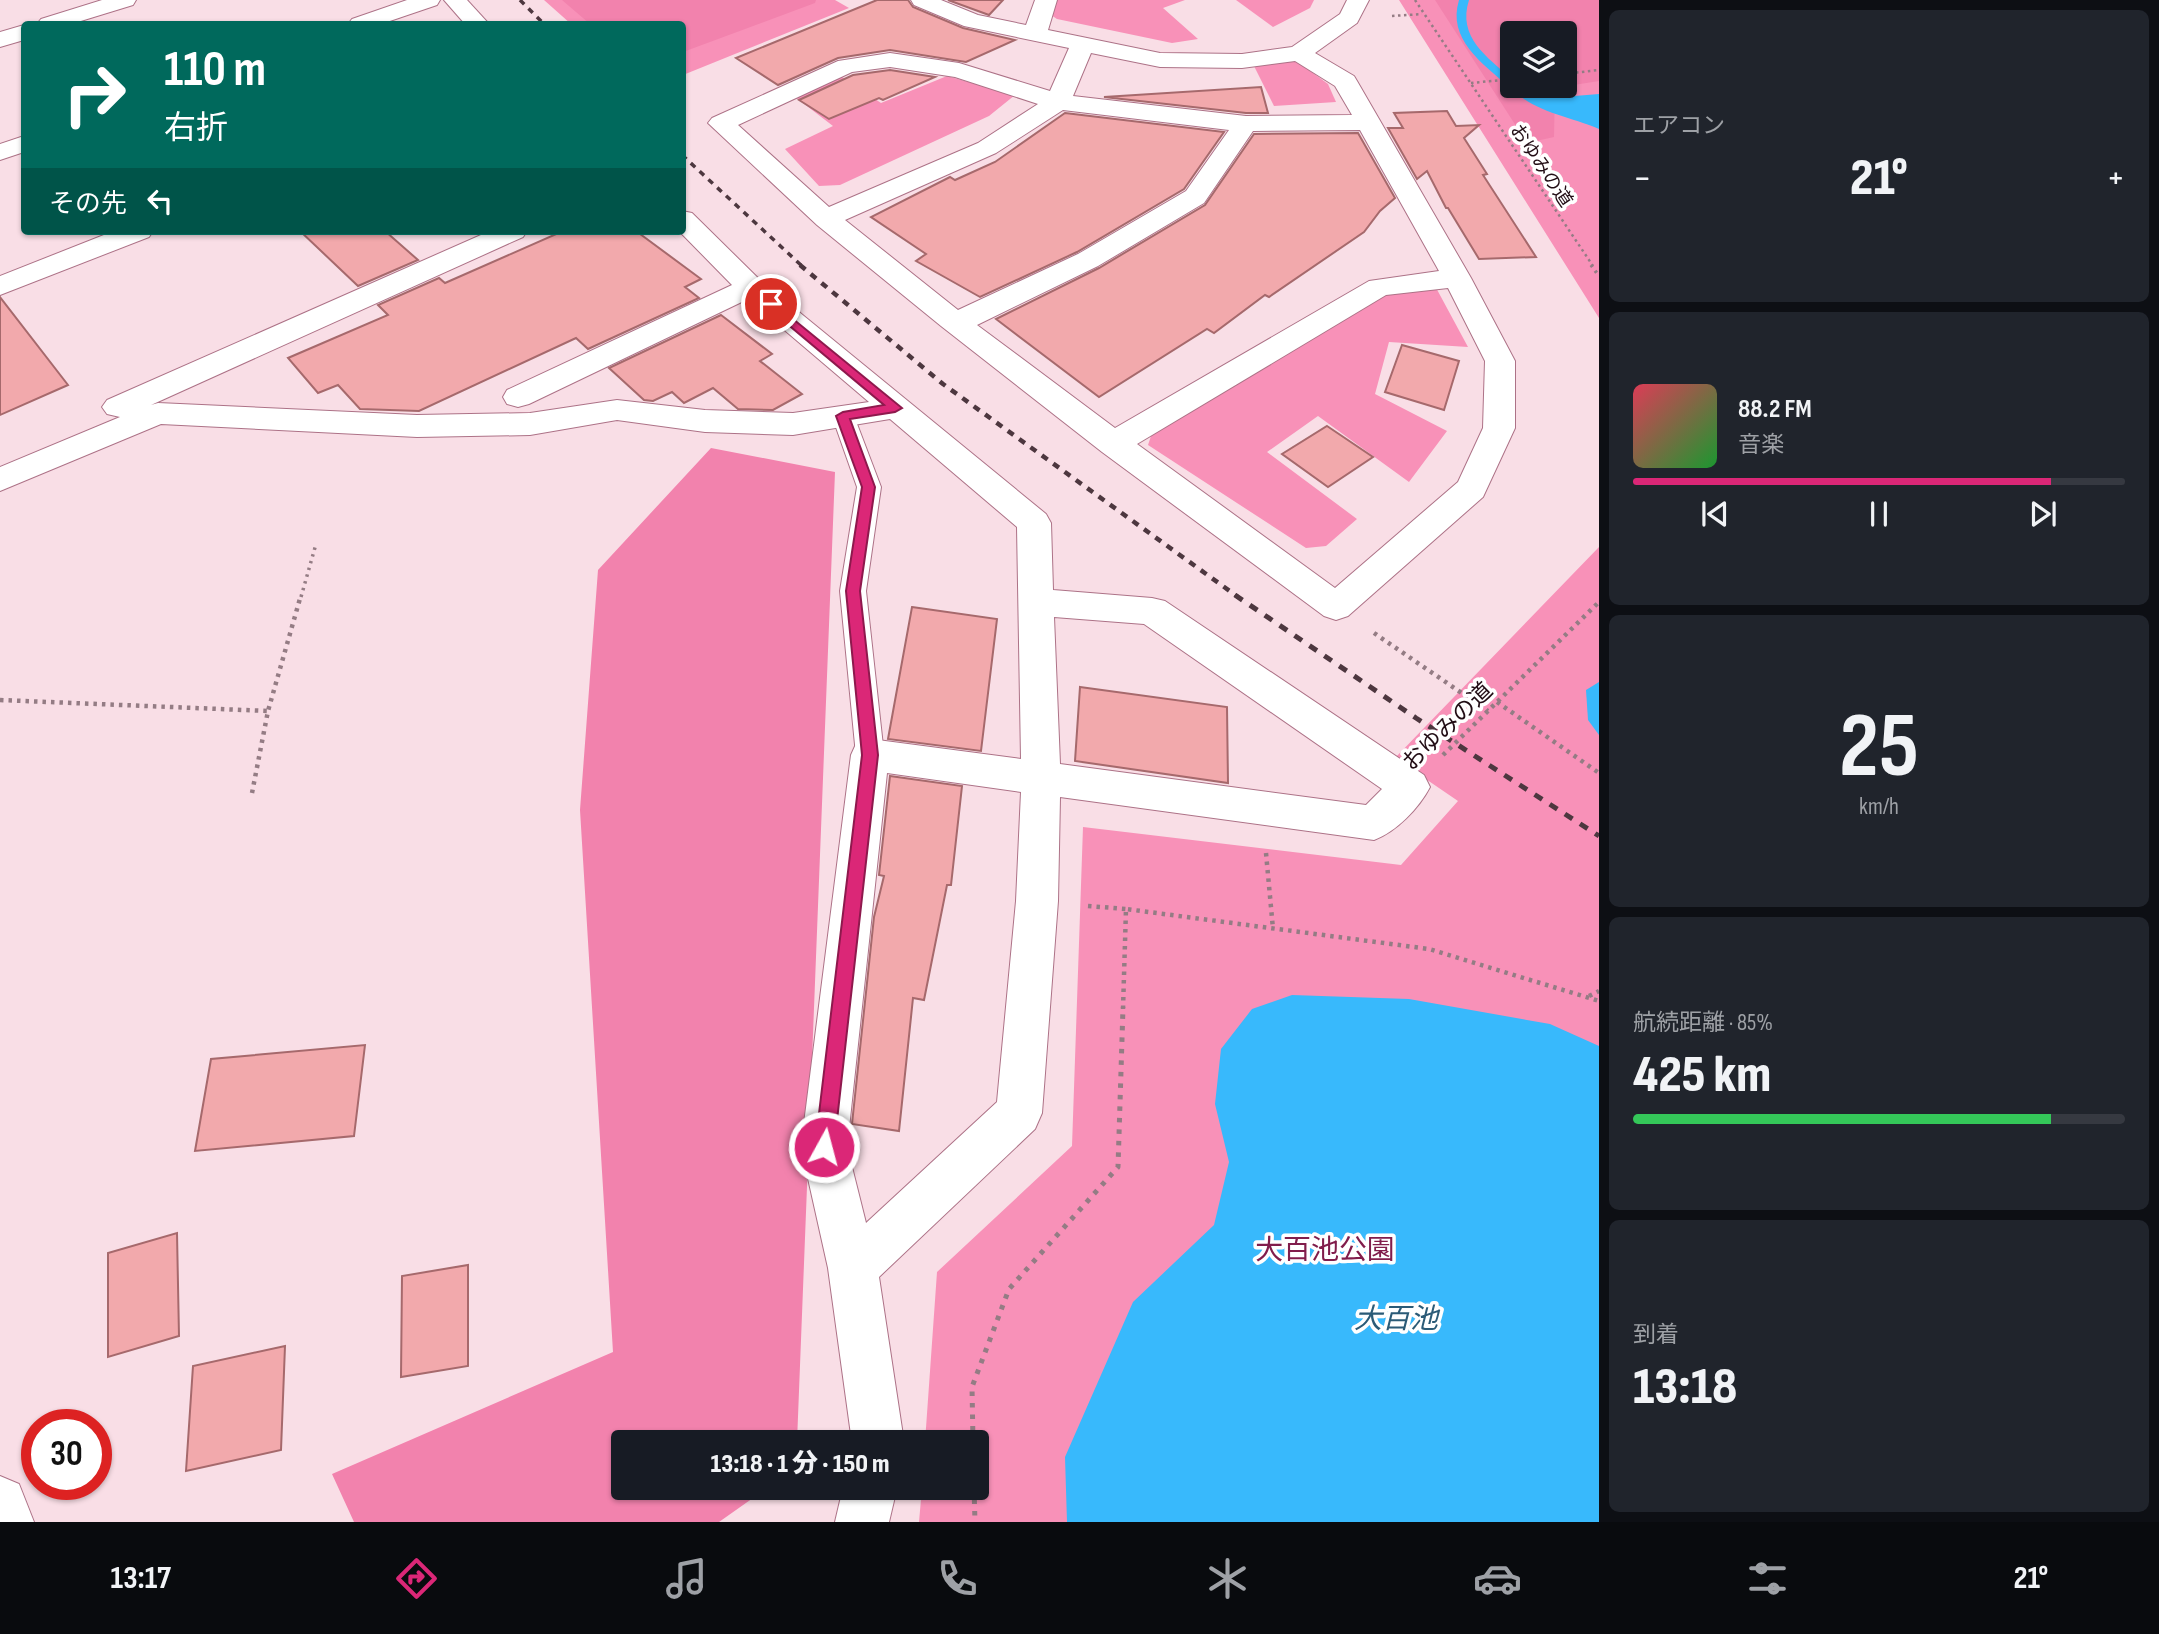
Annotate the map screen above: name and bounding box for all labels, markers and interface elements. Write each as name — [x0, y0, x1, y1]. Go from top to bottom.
map controls — [1500, 21, 1577, 98]
button: layers — [1500, 21, 1577, 98]
text: 110 m — [164, 41, 266, 100]
icon: right — [49, 49, 140, 140]
text: 右折 — [164, 109, 228, 148]
text: エアコン — [1633, 112, 1725, 140]
street label: おゆみの道 — [1505, 120, 1577, 212]
text: 21° — [1850, 147, 1908, 210]
text: − — [1633, 156, 1652, 201]
text: + — [2106, 156, 2125, 201]
icon: left — [141, 182, 179, 220]
text: その先 — [49, 189, 127, 220]
pin — [741, 274, 801, 334]
icon: arrive — [752, 285, 790, 323]
text: 88.2 FM — [1738, 394, 1812, 425]
text: 音楽 — [1738, 431, 1784, 459]
icon: previous — [1696, 495, 1734, 533]
icon: pause — [1860, 495, 1898, 533]
icon: next — [2024, 495, 2062, 533]
street label: おゆみの道 — [1397, 677, 1499, 777]
text: 25 — [1839, 693, 1919, 802]
text: km/h — [1859, 793, 1899, 821]
text: 航続距離 · 85% — [1633, 1009, 1773, 1037]
text: 425 km — [1633, 1044, 1771, 1107]
position arrow — [787, 1110, 861, 1184]
park label: 大百池公園 — [1255, 1234, 1395, 1267]
water label: 大百池 — [1354, 1303, 1441, 1336]
text: 到着 — [1633, 1321, 1679, 1349]
text: 13:18 — [1633, 1356, 1737, 1419]
speed limit sign: 30 — [21, 1409, 112, 1500]
text: 13:18 · 1 分 · 150 m — [710, 1449, 890, 1480]
icon: directions — [392, 1554, 441, 1603]
icon: music — [662, 1554, 711, 1603]
icon: phone — [933, 1554, 982, 1603]
icon: climate — [1203, 1554, 1252, 1603]
icon: car — [1473, 1554, 1522, 1603]
icon: filters — [1743, 1554, 1792, 1603]
text: 13:17 — [111, 1559, 171, 1598]
text: 21° — [2014, 1559, 2048, 1598]

